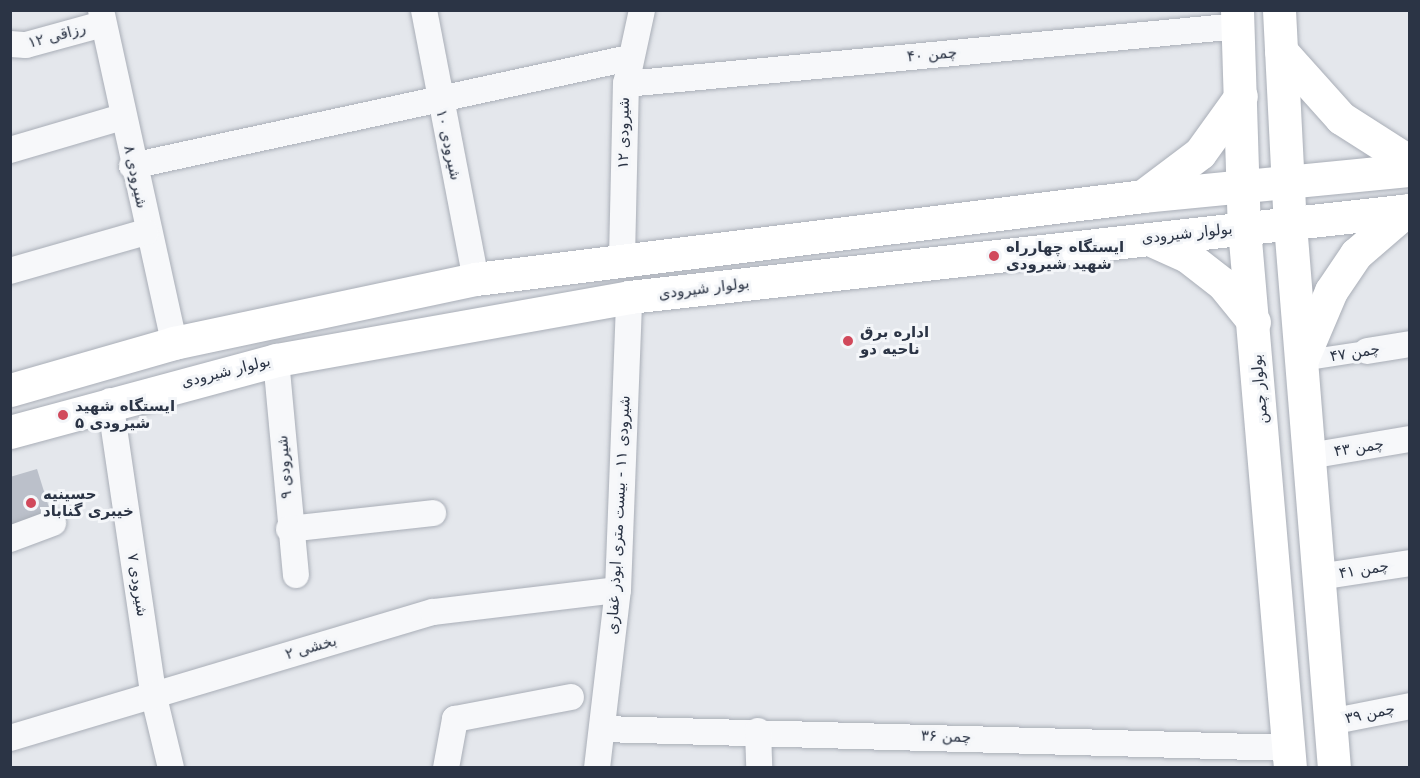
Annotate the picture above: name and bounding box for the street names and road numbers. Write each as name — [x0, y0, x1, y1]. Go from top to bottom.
street label: رزاقی ۱۲ — [26, 20, 88, 52]
street label: چمن ۴۰ — [906, 44, 958, 66]
street label: شیرودی ۱۲ — [614, 97, 634, 169]
street label: شیرودی ۱۰ — [432, 108, 464, 182]
street label: شیرودی ۸ — [120, 144, 150, 210]
street label: بولوار شیرودی — [1141, 220, 1233, 248]
street label: بولوار شیرودی — [658, 274, 750, 304]
street label: چمن ۴۷ — [1329, 340, 1381, 366]
street label: بولوار شیرودی — [179, 352, 273, 392]
street label: بولوار چمن — [1248, 353, 1272, 425]
street label: شیرودی ۱۱ - بیست متری ابوذر غفاری — [604, 395, 634, 635]
street label: شیرودی ۹ — [274, 435, 296, 499]
street label: چمن ۴۳ — [1333, 435, 1385, 461]
street label: شیرودی ۷ — [123, 552, 151, 618]
street label: چمن ۴۱ — [1338, 557, 1390, 583]
street label: بخشی ۲ — [283, 632, 339, 664]
street label: چمن ۳۹ — [1344, 700, 1396, 728]
street label: چمن ۳۶ — [921, 727, 971, 747]

